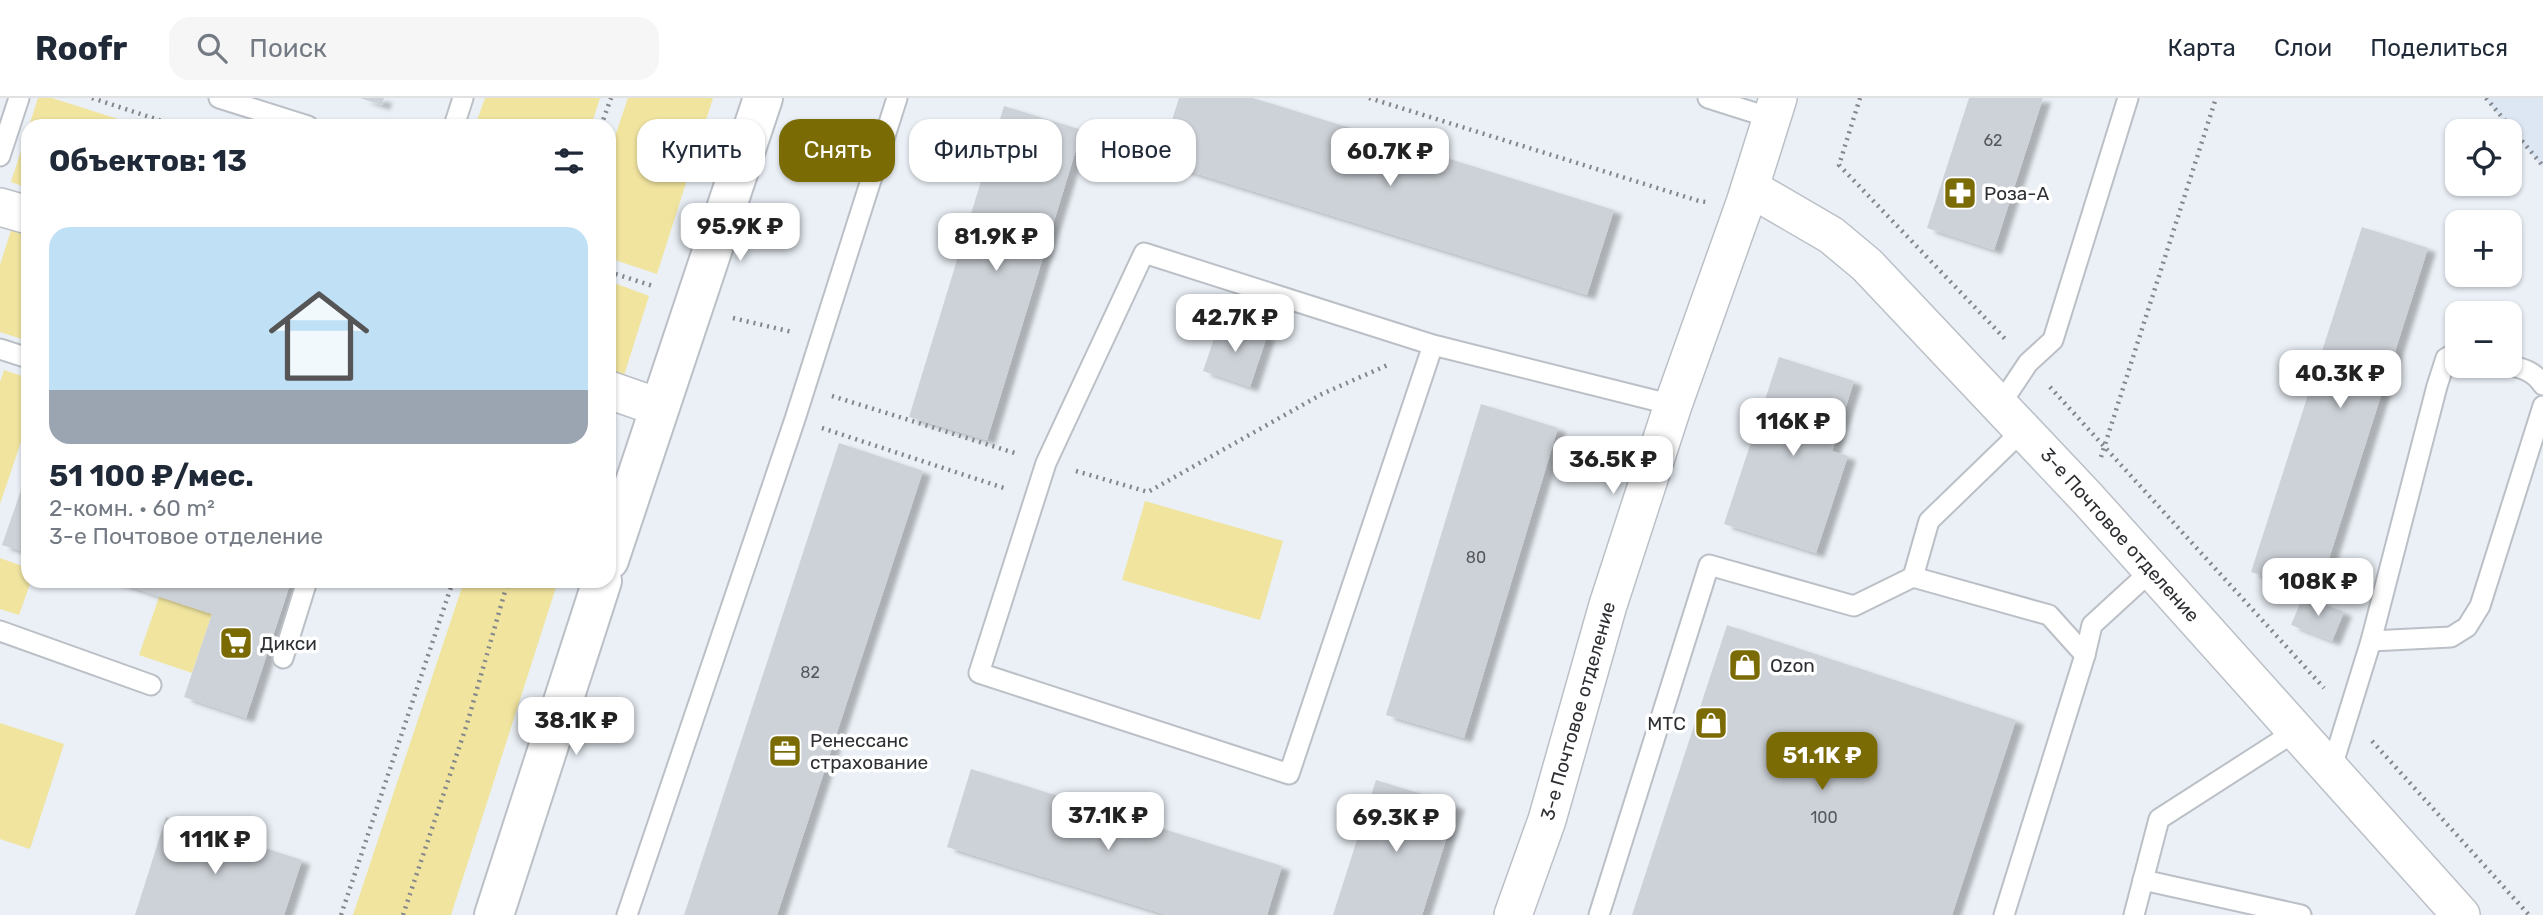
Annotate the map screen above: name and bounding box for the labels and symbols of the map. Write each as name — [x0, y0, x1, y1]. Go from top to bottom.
pin: 60.7K ₽ — [1325, 129, 1455, 188]
house number: 62 — [1983, 131, 2003, 150]
pharmacy icon: Роза-А — [1941, 174, 1979, 212]
place label: Роза-А — [1984, 182, 2050, 205]
pin: 95.9K ₽ — [675, 204, 805, 263]
pin: 81.9K ₽ — [931, 214, 1061, 273]
pin: 42.7K ₽ — [1170, 294, 1300, 354]
pin: 40.3K ₽ — [2275, 350, 2405, 410]
pin: 116K ₽ — [1736, 398, 1850, 458]
pin: 36.5K ₽ — [1548, 436, 1678, 496]
street label: 3-е Почтовое отделение — [2036, 443, 2204, 627]
house number: 80 — [1466, 548, 1486, 567]
pin: 108K ₽ — [2261, 559, 2375, 618]
street label: 3-е Почтовое отделение — [1536, 599, 1620, 823]
supermarket icon: Дикси — [217, 624, 255, 662]
place label: Дикси — [260, 632, 317, 655]
shop icon: Ozon — [1726, 646, 1764, 684]
place label: Ozon — [1770, 654, 1815, 677]
house number: 82 — [800, 663, 820, 682]
pin: 38.1K ₽ — [511, 698, 641, 757]
shop icon: МТС — [1692, 704, 1730, 742]
place label: МТС — [1647, 712, 1686, 735]
place label: Ренессанс страхование — [810, 729, 928, 774]
office icon: Ренессанс страхование — [766, 732, 804, 770]
pin: 51.1K ₽ — [1757, 732, 1887, 792]
pin: 37.1K ₽ — [1043, 792, 1173, 852]
pin: 69.3K ₽ — [1331, 794, 1461, 854]
house number: 100 — [1810, 808, 1838, 827]
pin: 111K ₽ — [158, 816, 272, 876]

